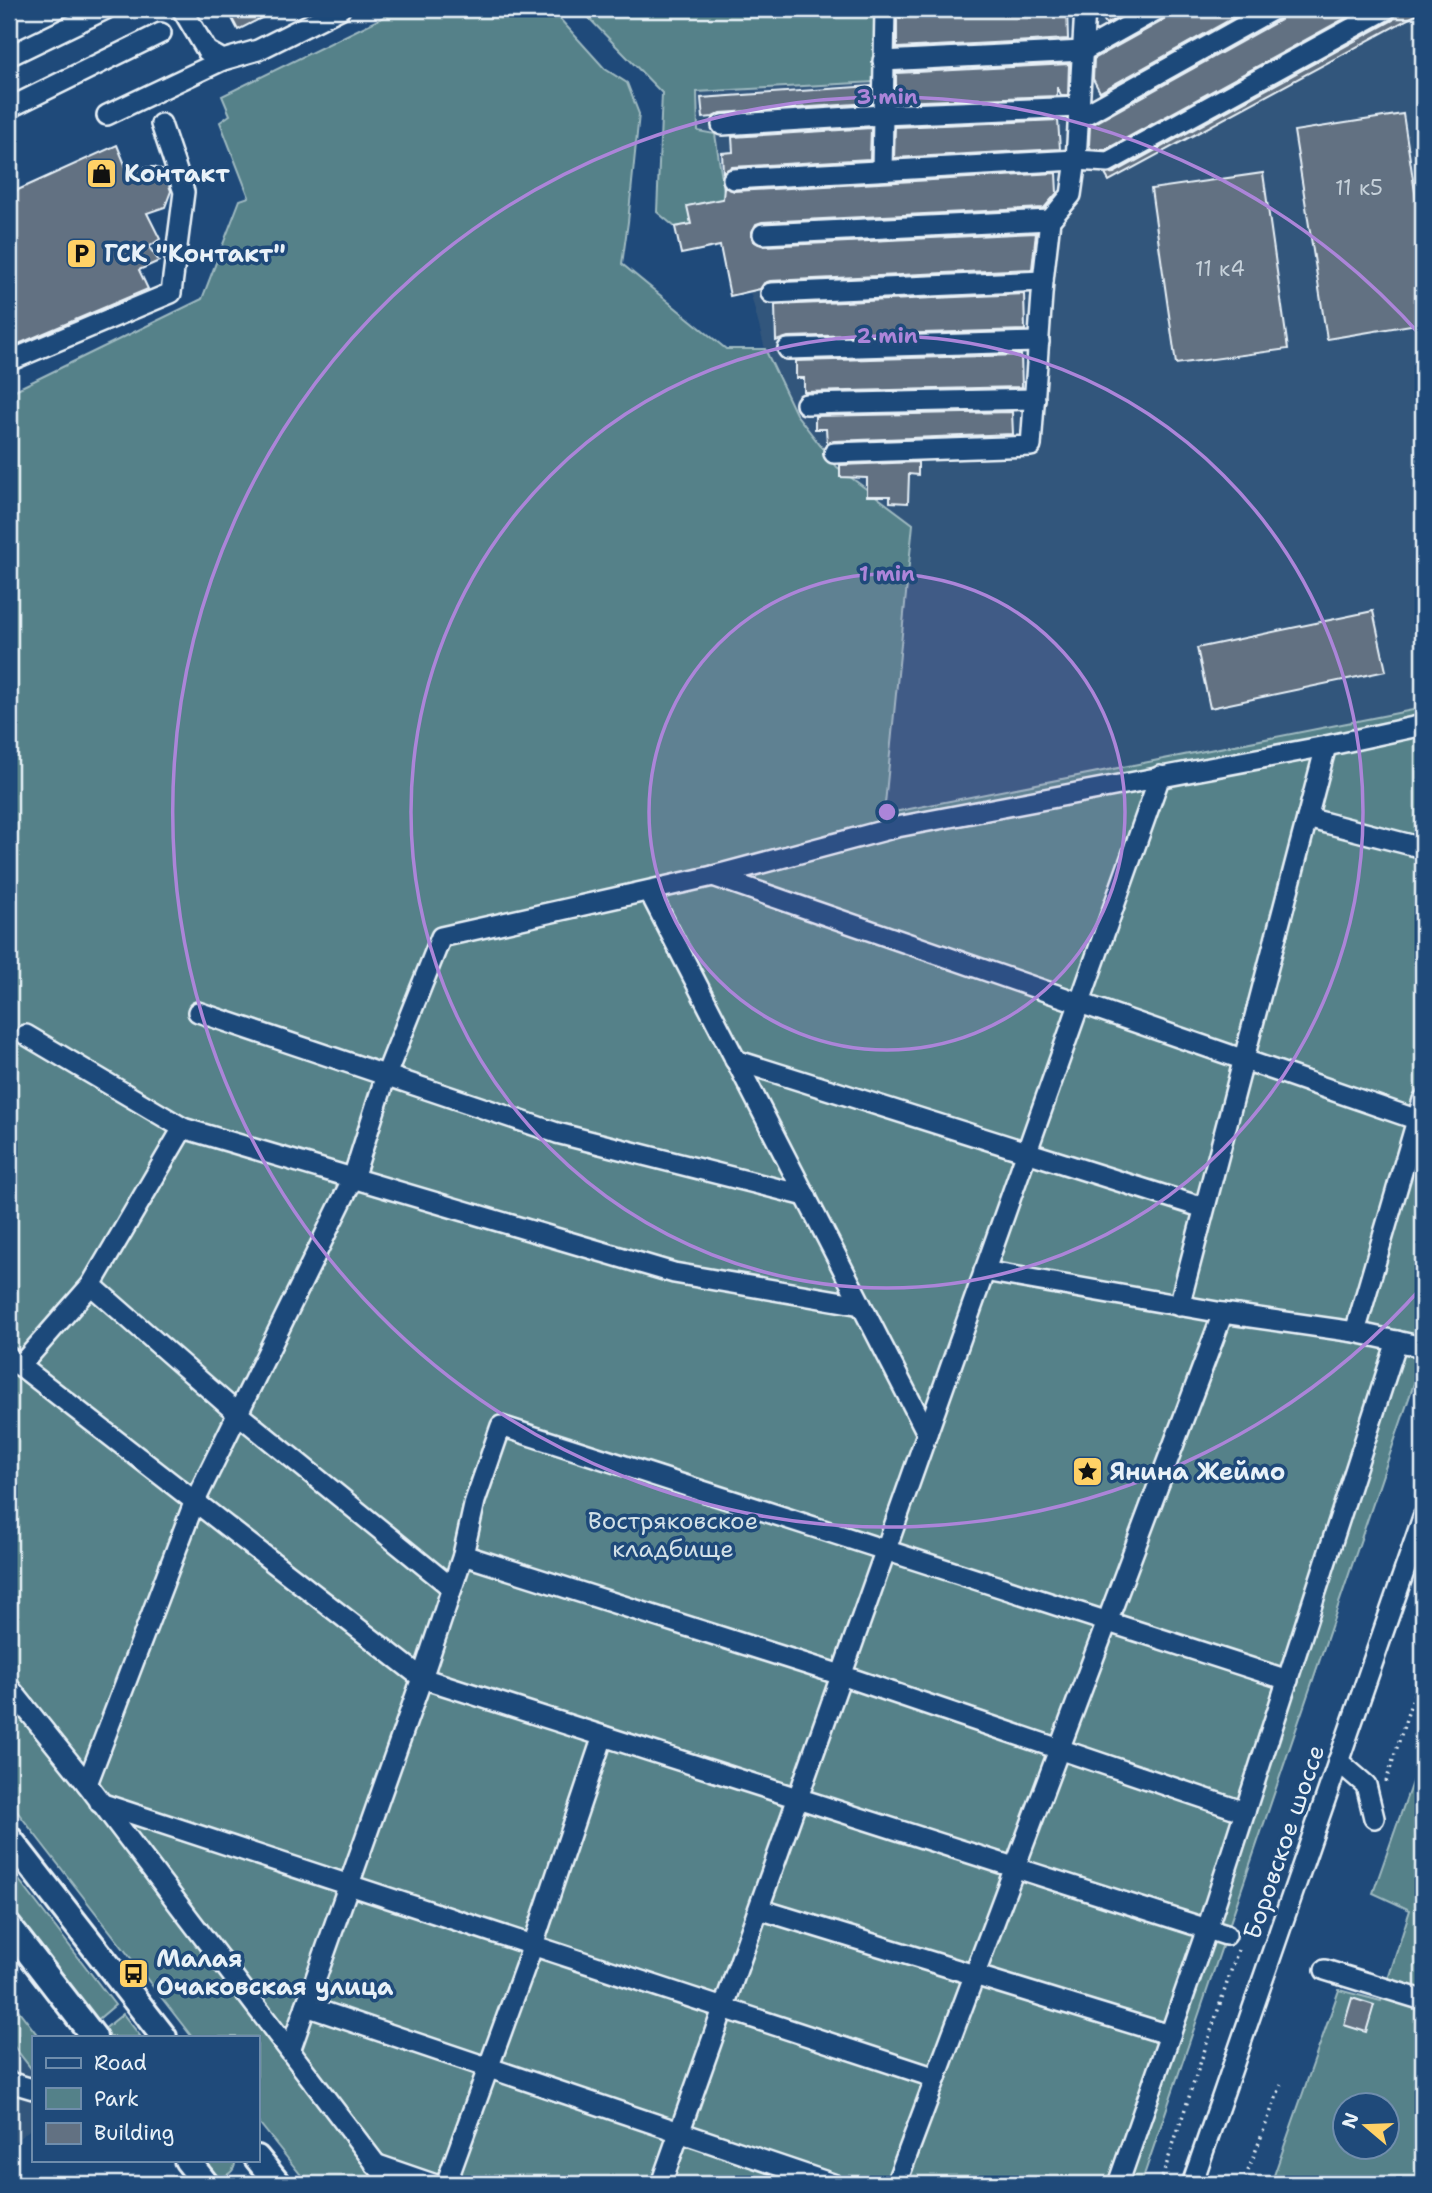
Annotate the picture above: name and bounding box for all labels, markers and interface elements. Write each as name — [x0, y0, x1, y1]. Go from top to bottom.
text: 3 min — [856, 83, 918, 111]
shop icon: Контакт — [84, 157, 118, 191]
place label: Контакт — [124, 158, 230, 190]
house number: 11 к5 — [1335, 174, 1383, 202]
parking icon: ГСК "Контакт" — [64, 237, 98, 271]
place label: ГСК "Контакт" — [104, 238, 286, 270]
house number: 11 к4 — [1195, 255, 1245, 283]
text: 2 min — [856, 322, 918, 350]
text: 1 min — [859, 560, 915, 588]
centre of rings — [875, 800, 899, 824]
place icon: Янина Жеймо — [1070, 1455, 1104, 1489]
place label: Янина Жеймо — [1110, 1456, 1285, 1488]
park label: Востряковское кладбище — [588, 1505, 758, 1565]
street label: Боровское шоссе — [1236, 1741, 1332, 1943]
place label: Малая Очаковская улица — [156, 1943, 394, 2003]
bus stop icon: Малая Очаковская улица — [116, 1956, 150, 1990]
legend — [32, 2036, 259, 2162]
text: Road — [94, 2049, 147, 2077]
text: Park — [94, 2085, 139, 2113]
north arrow — [1330, 2092, 1400, 2162]
text: N — [1336, 2109, 1365, 2132]
text: Building — [94, 2119, 174, 2147]

